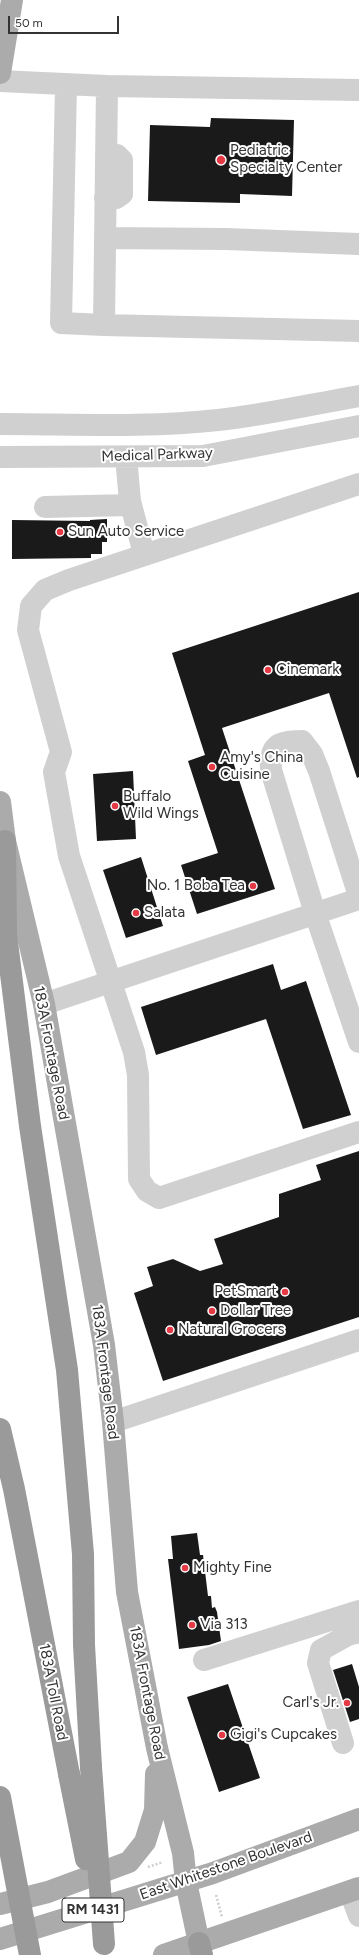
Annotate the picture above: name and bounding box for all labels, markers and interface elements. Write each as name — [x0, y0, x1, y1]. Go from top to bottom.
scale bar — [10, 8, 121, 34]
text: 50 m — [15, 16, 43, 30]
place label: Pediatric Specialty Center — [230, 142, 342, 177]
marker: Pediatric Specialty Center — [215, 154, 227, 166]
street label: Medical Parkway — [101, 444, 213, 466]
place label: Sun Auto Service — [68, 523, 184, 541]
marker: Sun Auto Service — [55, 527, 65, 537]
place label: Cinemark — [276, 661, 340, 679]
marker: Cinemark — [263, 665, 273, 675]
place label: Amy's China Cuisine — [220, 749, 303, 784]
marker: Amy's China Cuisine — [207, 762, 217, 772]
place label: Buffalo Wild Wings — [123, 788, 199, 823]
marker: Buffalo Wild Wings — [110, 801, 120, 811]
place label: No. 1 Boba Tea — [147, 877, 245, 895]
marker: No. 1 Boba Tea — [248, 881, 258, 891]
place label: Salata — [144, 904, 185, 922]
marker: Salata — [131, 908, 141, 918]
street label: 183A Frontage Road — [29, 984, 73, 1122]
place label: PetSmart — [214, 1283, 277, 1301]
marker: PetSmart — [280, 1287, 290, 1297]
place label: Dollar Tree — [220, 1302, 291, 1320]
street label: 183A Frontage Road — [88, 1303, 122, 1441]
marker: Dollar Tree — [207, 1306, 217, 1316]
place label: Natural Grocers — [178, 1321, 285, 1339]
marker: Natural Grocers — [165, 1325, 175, 1335]
place label: Mighty Fine — [193, 1559, 272, 1577]
marker: Mighty Fine — [180, 1563, 190, 1573]
place label: Via 313 — [200, 1616, 248, 1634]
marker: Via 313 — [187, 1620, 197, 1630]
street label: 183A Frontage Road — [125, 1624, 169, 1762]
street label: 183A Toll Road — [35, 1642, 71, 1742]
place label: Carl's Jr. — [283, 1694, 339, 1712]
marker: Carl's Jr. — [342, 1698, 352, 1708]
place label: Gigi's Cupcakes — [230, 1726, 337, 1744]
marker: Gigi's Cupcakes — [217, 1730, 227, 1740]
street label: East Whitestone Boulevard — [137, 1828, 315, 1904]
road number: RM 1431 — [62, 1898, 124, 1922]

